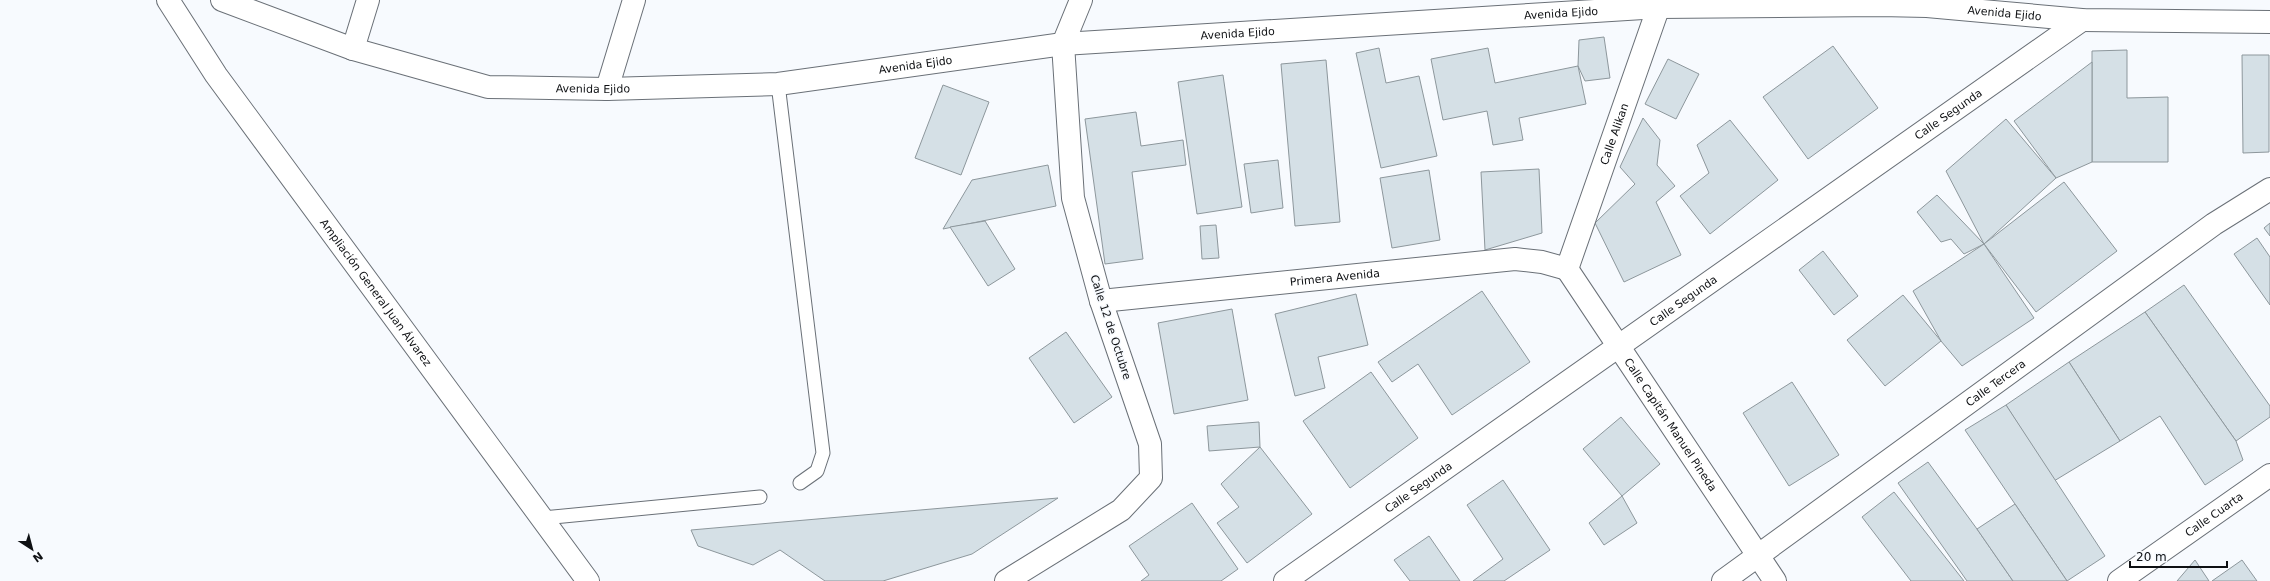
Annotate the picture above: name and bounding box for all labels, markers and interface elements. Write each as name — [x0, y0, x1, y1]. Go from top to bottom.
street label: Avenida Ejido — [1967, 4, 2042, 23]
street label: Avenida Ejido — [1524, 5, 1599, 22]
street label: Avenida Ejido — [1200, 25, 1275, 42]
street label: Avenida Ejido — [878, 54, 953, 77]
street label: Avenida Ejido — [556, 82, 630, 96]
street label: Calle Segunda — [1912, 86, 1985, 143]
street label: Calle Alikan — [1598, 102, 1631, 167]
street label: Ampliación General Juan Álvarez — [317, 217, 434, 369]
street label: Primera Avenida — [1289, 267, 1380, 289]
street label: Calle 12 de Octubre — [1087, 273, 1134, 381]
street label: Calle Segunda — [1647, 273, 1720, 329]
street label: Calle Capitán Manuel Pineda — [1621, 356, 1719, 494]
street label: Calle Tercera — [1963, 357, 2028, 409]
street label: Calle Segunda — [1382, 459, 1455, 516]
street label: Calle Cuarta — [2183, 490, 2246, 540]
north arrow — [12, 529, 52, 569]
scale bar — [2130, 543, 2227, 569]
text: N — [30, 549, 45, 565]
text: 20 m — [2136, 550, 2167, 564]

